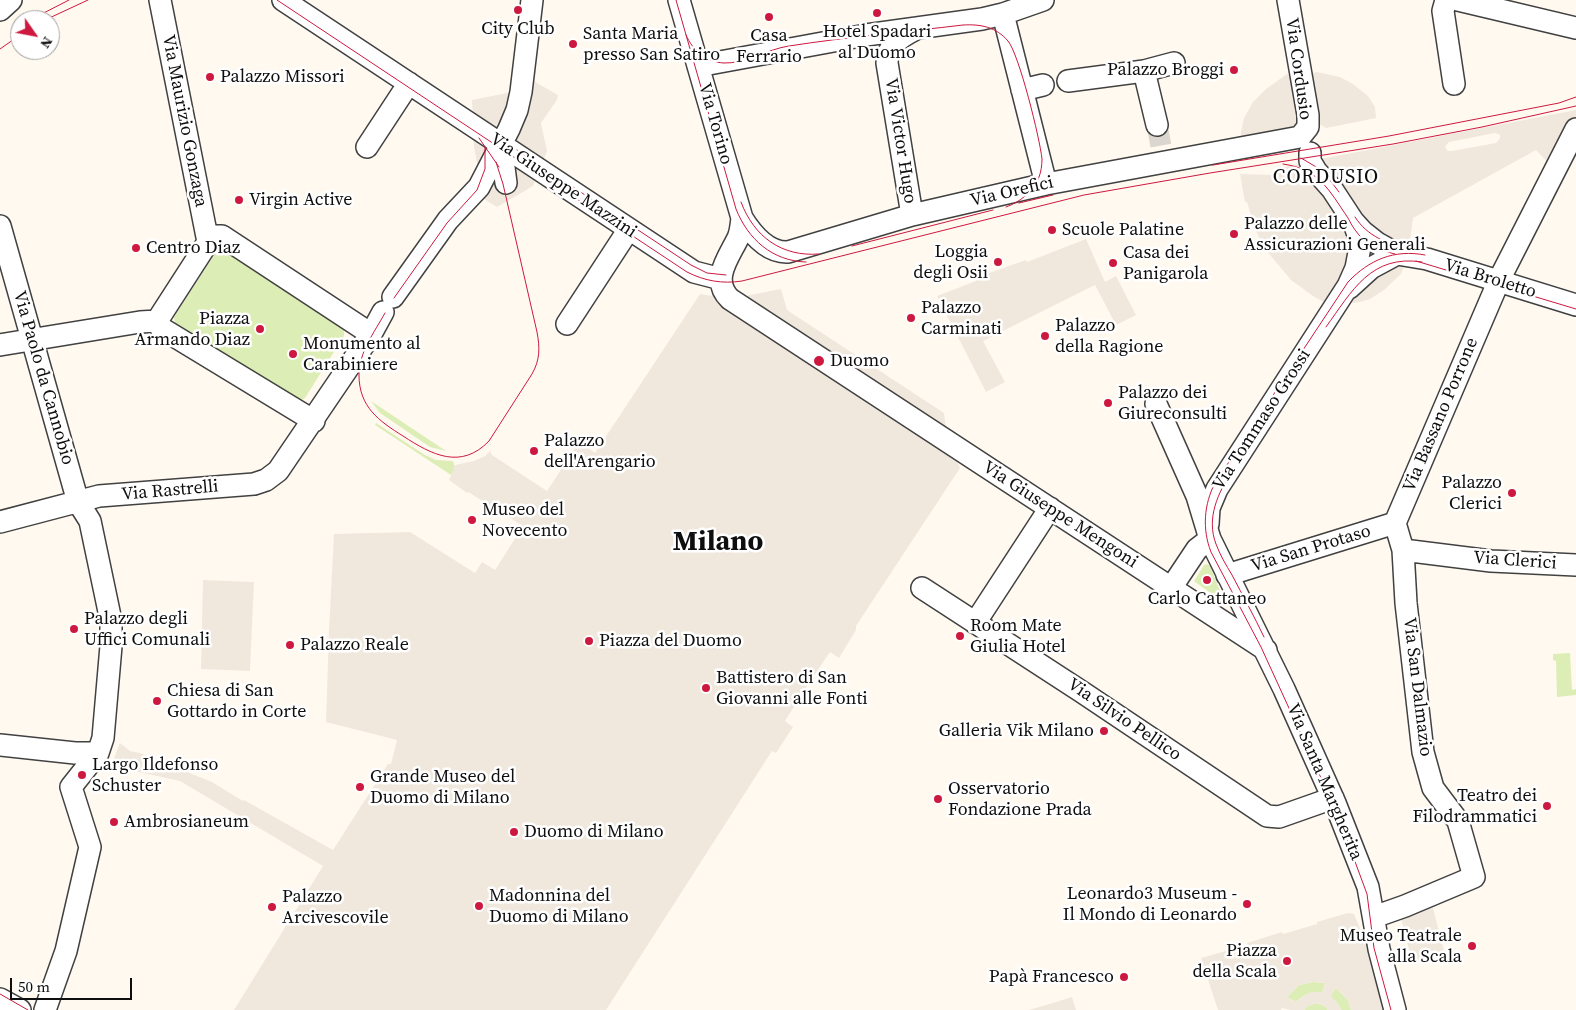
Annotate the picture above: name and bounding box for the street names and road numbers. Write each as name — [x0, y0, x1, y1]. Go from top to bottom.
street label: Via Cordusio — [1280, 17, 1316, 121]
street label: Via Maurizio Gonzaga — [157, 33, 211, 209]
street label: Via Victor Hugo — [879, 77, 921, 205]
street label: Via Torino — [693, 81, 737, 167]
street label: Via Giuseppe Mazzini — [485, 129, 641, 243]
street label: Via Orefici — [968, 172, 1056, 212]
street label: Via Broletto — [1441, 255, 1539, 303]
street label: Via Paolo da Cannobio — [8, 288, 78, 468]
street label: Via Bassano Porrone — [1399, 335, 1483, 495]
street label: Via Tommaso Grossi — [1208, 345, 1316, 495]
street label: Via Giuseppe Mengoni — [978, 457, 1142, 573]
street label: Via Rastrelli — [121, 476, 219, 506]
street label: Via San Protaso — [1249, 521, 1373, 577]
street label: Via Clerici — [1473, 547, 1557, 575]
street label: Via San Dalmazio — [1398, 616, 1436, 758]
street label: Via Silvio Pellico — [1063, 674, 1185, 766]
street label: Via Santa Margherita — [1281, 700, 1367, 864]

